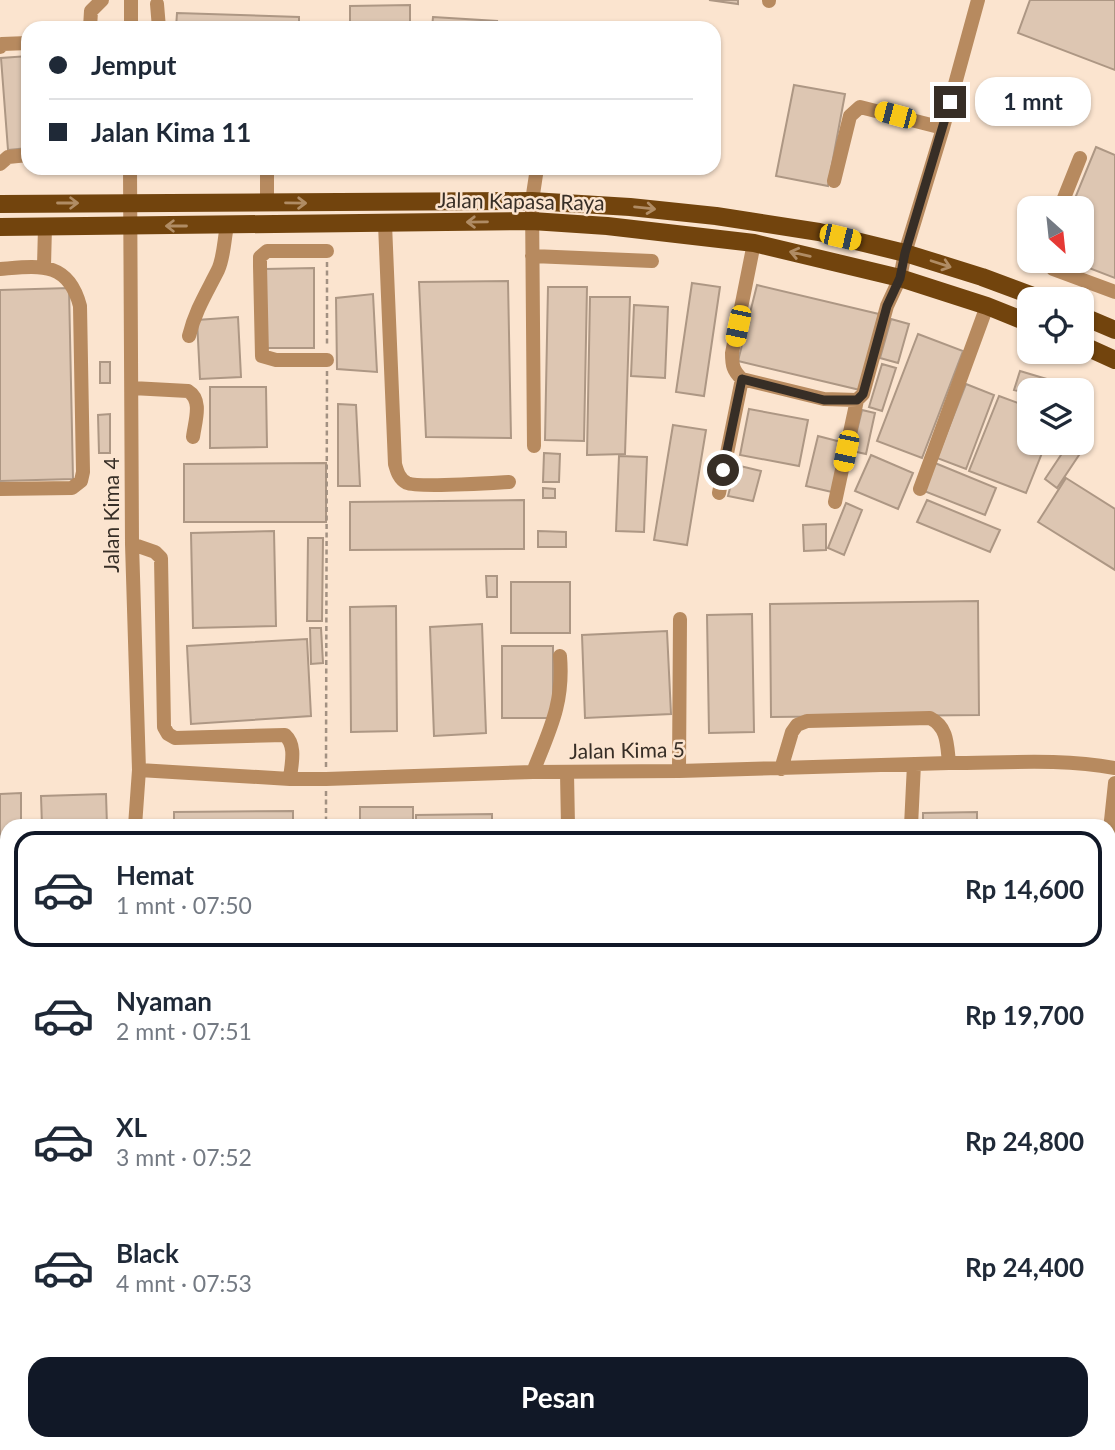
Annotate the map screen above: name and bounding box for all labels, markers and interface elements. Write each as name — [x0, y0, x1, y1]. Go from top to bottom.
text: Jemput — [91, 49, 177, 81]
callout: 1 mnt — [974, 78, 1090, 126]
route end — [934, 86, 966, 118]
text: 1 mnt — [1003, 87, 1063, 115]
car — [872, 99, 919, 131]
text: Jalan Kima 11 — [91, 116, 251, 148]
street label: Jalan Kapasa Raya — [437, 187, 605, 214]
north arrow — [1017, 196, 1094, 273]
map controls — [1017, 196, 1094, 455]
one-way arrow — [56, 197, 79, 210]
one-way arrow — [284, 197, 307, 210]
one-way arrow — [634, 202, 656, 215]
one-way arrow — [466, 215, 489, 229]
one-way arrow — [165, 219, 188, 233]
car — [818, 222, 863, 252]
one-way arrow — [789, 247, 812, 260]
one-way arrow — [929, 259, 951, 271]
button: locate — [1017, 287, 1094, 364]
car — [724, 303, 753, 349]
button: layers — [1017, 378, 1094, 455]
car — [832, 428, 861, 474]
route start — [707, 454, 739, 486]
street label: Jalan Kima 4 — [98, 457, 123, 573]
street label: Jalan Kima 5 — [569, 736, 685, 763]
icon: car — [32, 858, 95, 921]
text: Hemat — [116, 859, 194, 891]
text: Rp 14,600 — [965, 873, 1084, 905]
text: 1 mnt · 07:50 — [116, 891, 252, 919]
icon: car — [32, 984, 95, 1047]
text: Nyaman — [116, 985, 212, 1017]
text: Rp 19,700 — [965, 999, 1084, 1031]
text: 2 mnt · 07:51 — [116, 1017, 252, 1045]
icon: car — [32, 1110, 95, 1173]
text: XL — [116, 1111, 147, 1143]
text: Rp 24,800 — [965, 1125, 1084, 1157]
text: 3 mnt · 07:52 — [116, 1143, 252, 1171]
icon: car — [32, 1236, 95, 1299]
text: Black — [116, 1237, 179, 1269]
text: Rp 24,400 — [965, 1251, 1084, 1283]
text: 4 mnt · 07:53 — [116, 1269, 252, 1297]
button: Pesan — [28, 1357, 1088, 1437]

